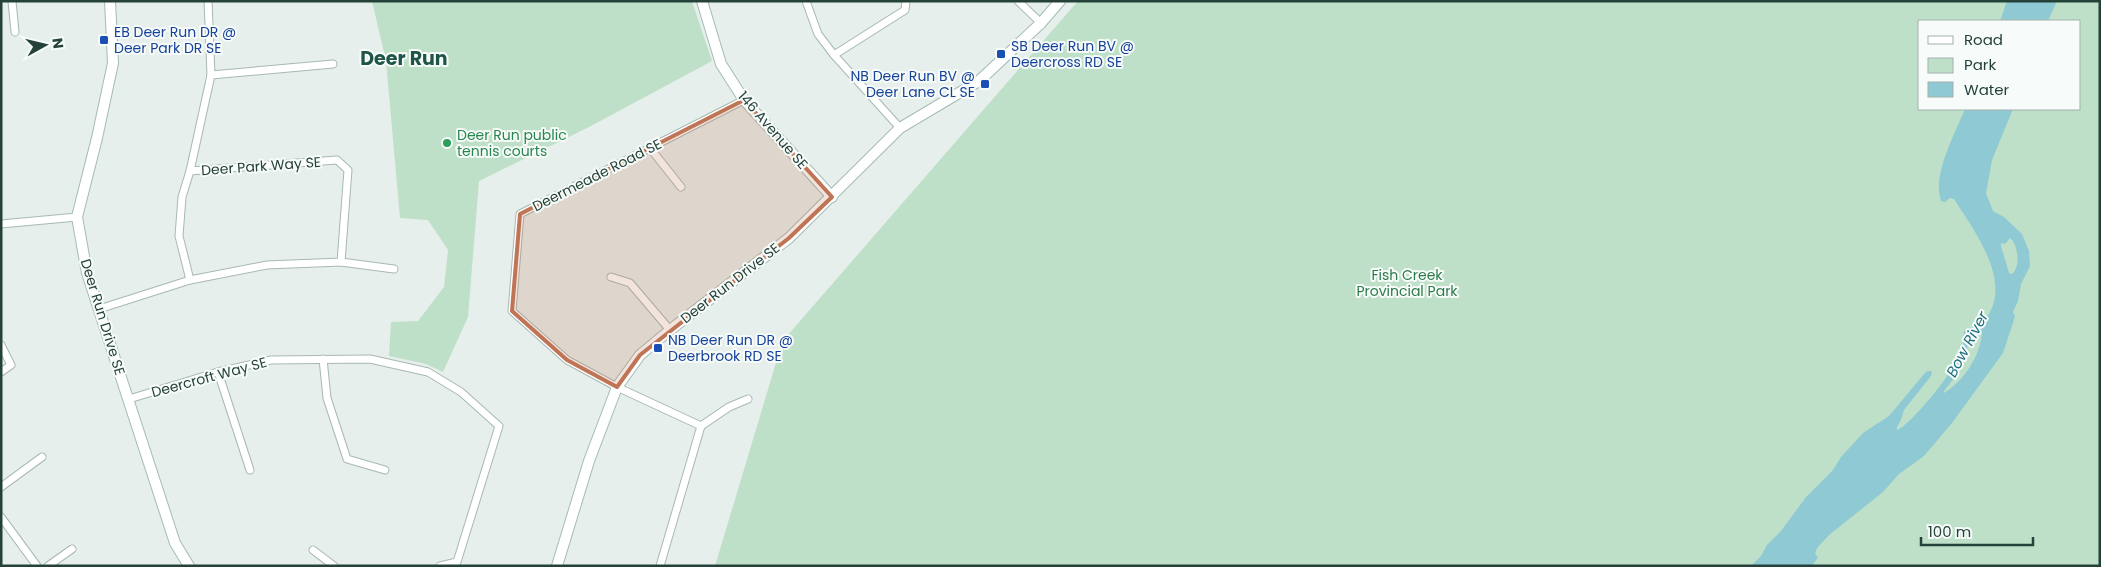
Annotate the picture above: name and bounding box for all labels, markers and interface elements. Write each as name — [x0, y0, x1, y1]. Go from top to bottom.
north arrow — [20, 20, 70, 70]
legend — [1918, 20, 2081, 110]
place label: EB Deer Run DR @ Deer Park DR SE — [114, 22, 236, 58]
text: Road — [1964, 29, 2003, 50]
marker: EB Deer Run DR @ Deer Park DR SE — [98, 34, 110, 46]
place label: SB Deer Run BV @ Deercross RD SE — [1011, 36, 1134, 72]
text: N — [47, 37, 69, 50]
district label: Deer Run — [360, 45, 448, 72]
marker: SB Deer Run BV @ Deercross RD SE — [995, 48, 1007, 60]
text: Park — [1964, 54, 1996, 75]
place label: NB Deer Run BV @ Deer Lane CL SE — [850, 66, 975, 102]
marker: NB Deer Run BV @ Deer Lane CL SE — [979, 78, 991, 90]
text: Water — [1964, 79, 2010, 100]
street label: 146 Avenue SE — [733, 87, 813, 173]
place label: Deer Run public tennis courts — [457, 125, 567, 161]
street label: Deermeade Road SE — [529, 134, 665, 216]
marker: Deer Run public tennis courts — [441, 137, 453, 149]
street label: Deer Park Way SE — [200, 152, 322, 180]
street label: Deer Run Drive SE — [676, 238, 784, 328]
street label: Deer Run Drive SE — [76, 256, 130, 378]
park label: Fish Creek Provincial Park — [1356, 265, 1458, 301]
water label: Bow River — [1941, 307, 1993, 381]
place label: NB Deer Run DR @ Deerbrook RD SE — [668, 330, 793, 366]
marker: NB Deer Run DR @ Deerbrook RD SE — [652, 342, 664, 354]
street label: Deercroft Way SE — [149, 352, 269, 402]
scale bar — [1921, 514, 2034, 546]
text: 100 m — [1928, 521, 1971, 542]

